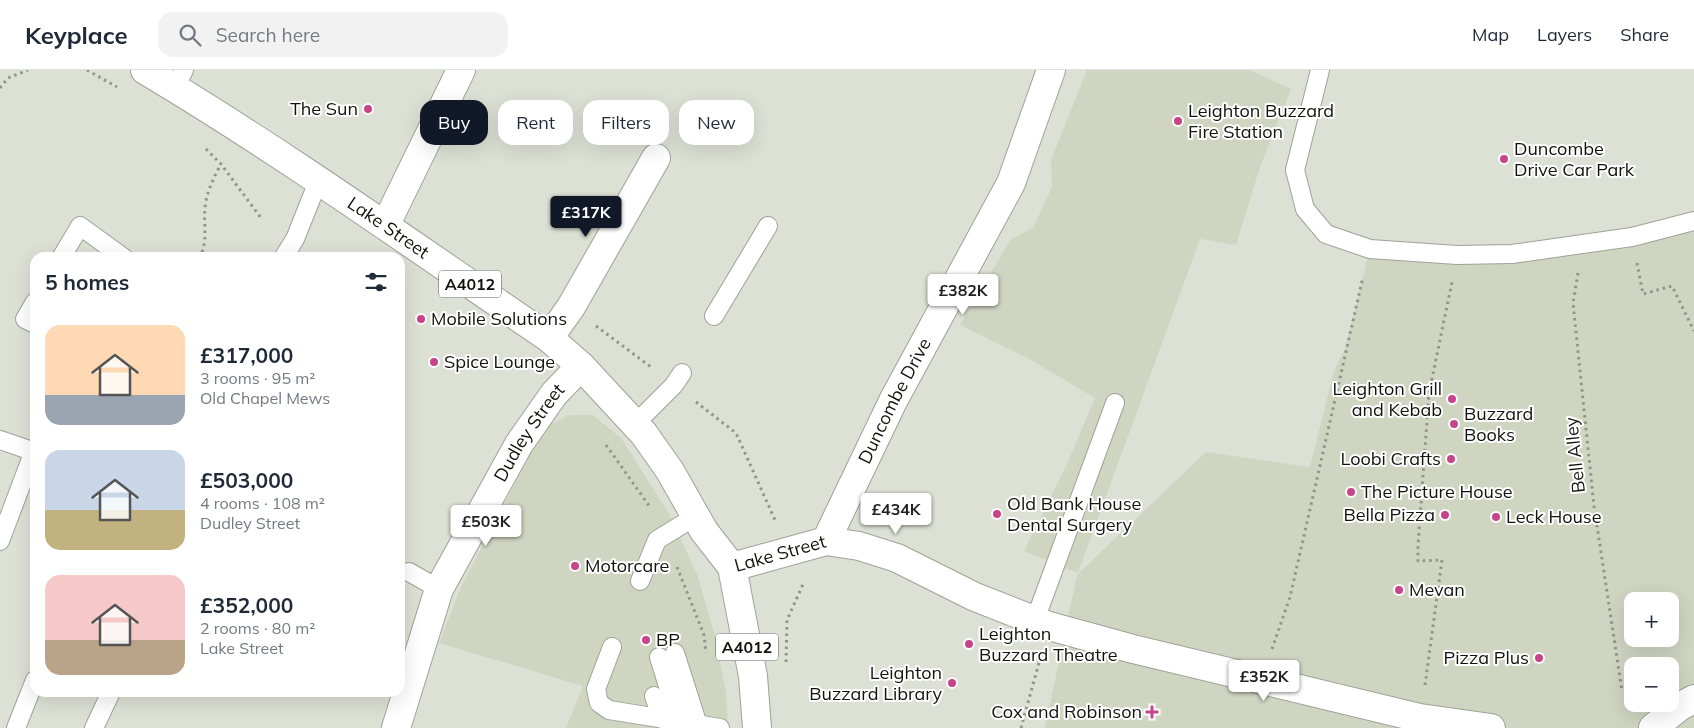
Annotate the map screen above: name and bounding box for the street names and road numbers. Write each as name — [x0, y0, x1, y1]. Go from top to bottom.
street label: Lake Street — [343, 191, 434, 263]
road number: A4012 — [439, 270, 501, 298]
street label: Duncombe Drive — [853, 334, 936, 467]
street label: Dudley Street — [488, 378, 569, 486]
street label: Bell Alley — [1559, 415, 1590, 494]
street label: Lake Street — [732, 530, 828, 577]
road number: A4012 — [716, 634, 778, 660]

